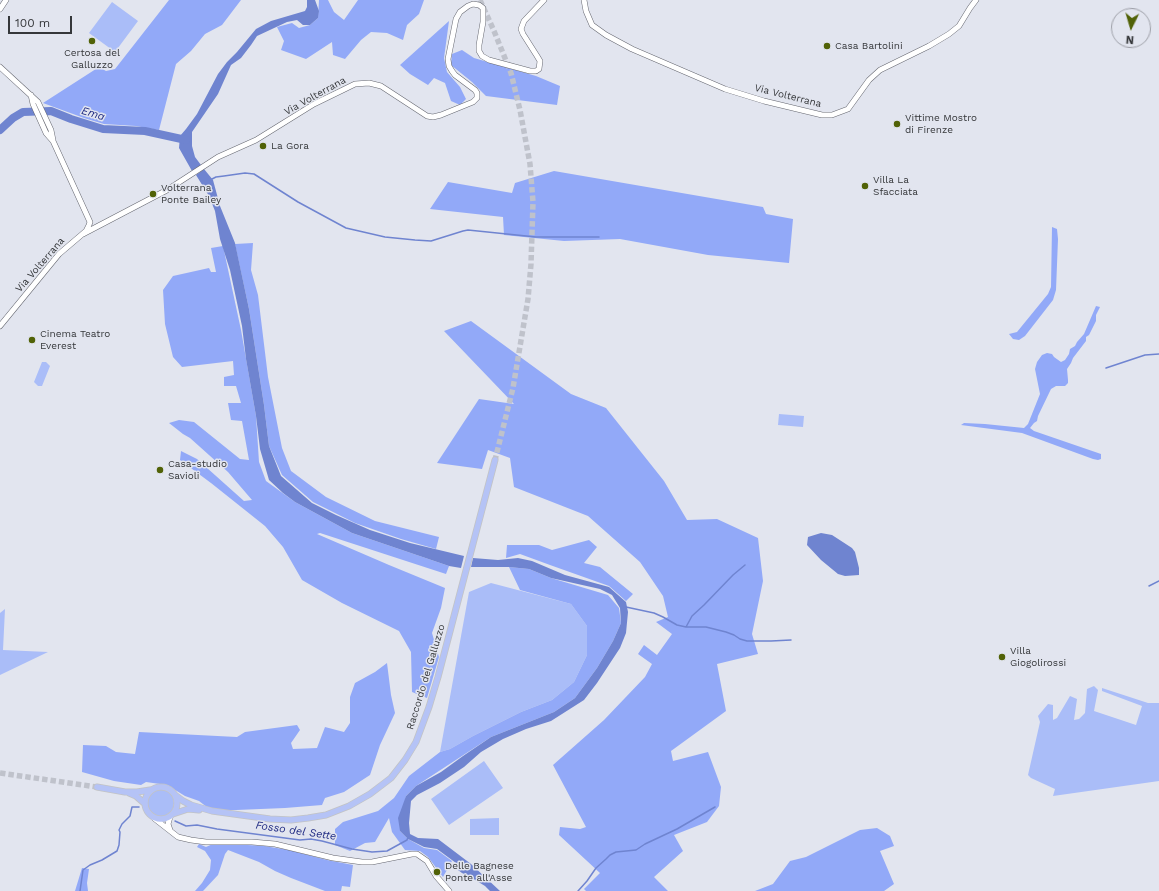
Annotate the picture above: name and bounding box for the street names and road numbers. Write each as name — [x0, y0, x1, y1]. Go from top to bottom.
street label: Via Volterrana — [282, 74, 348, 118]
street label: Via Volterrana — [753, 82, 823, 110]
street label: Via Volterrana — [13, 235, 67, 295]
street label: Raccordo del Galluzzo — [404, 623, 448, 731]

